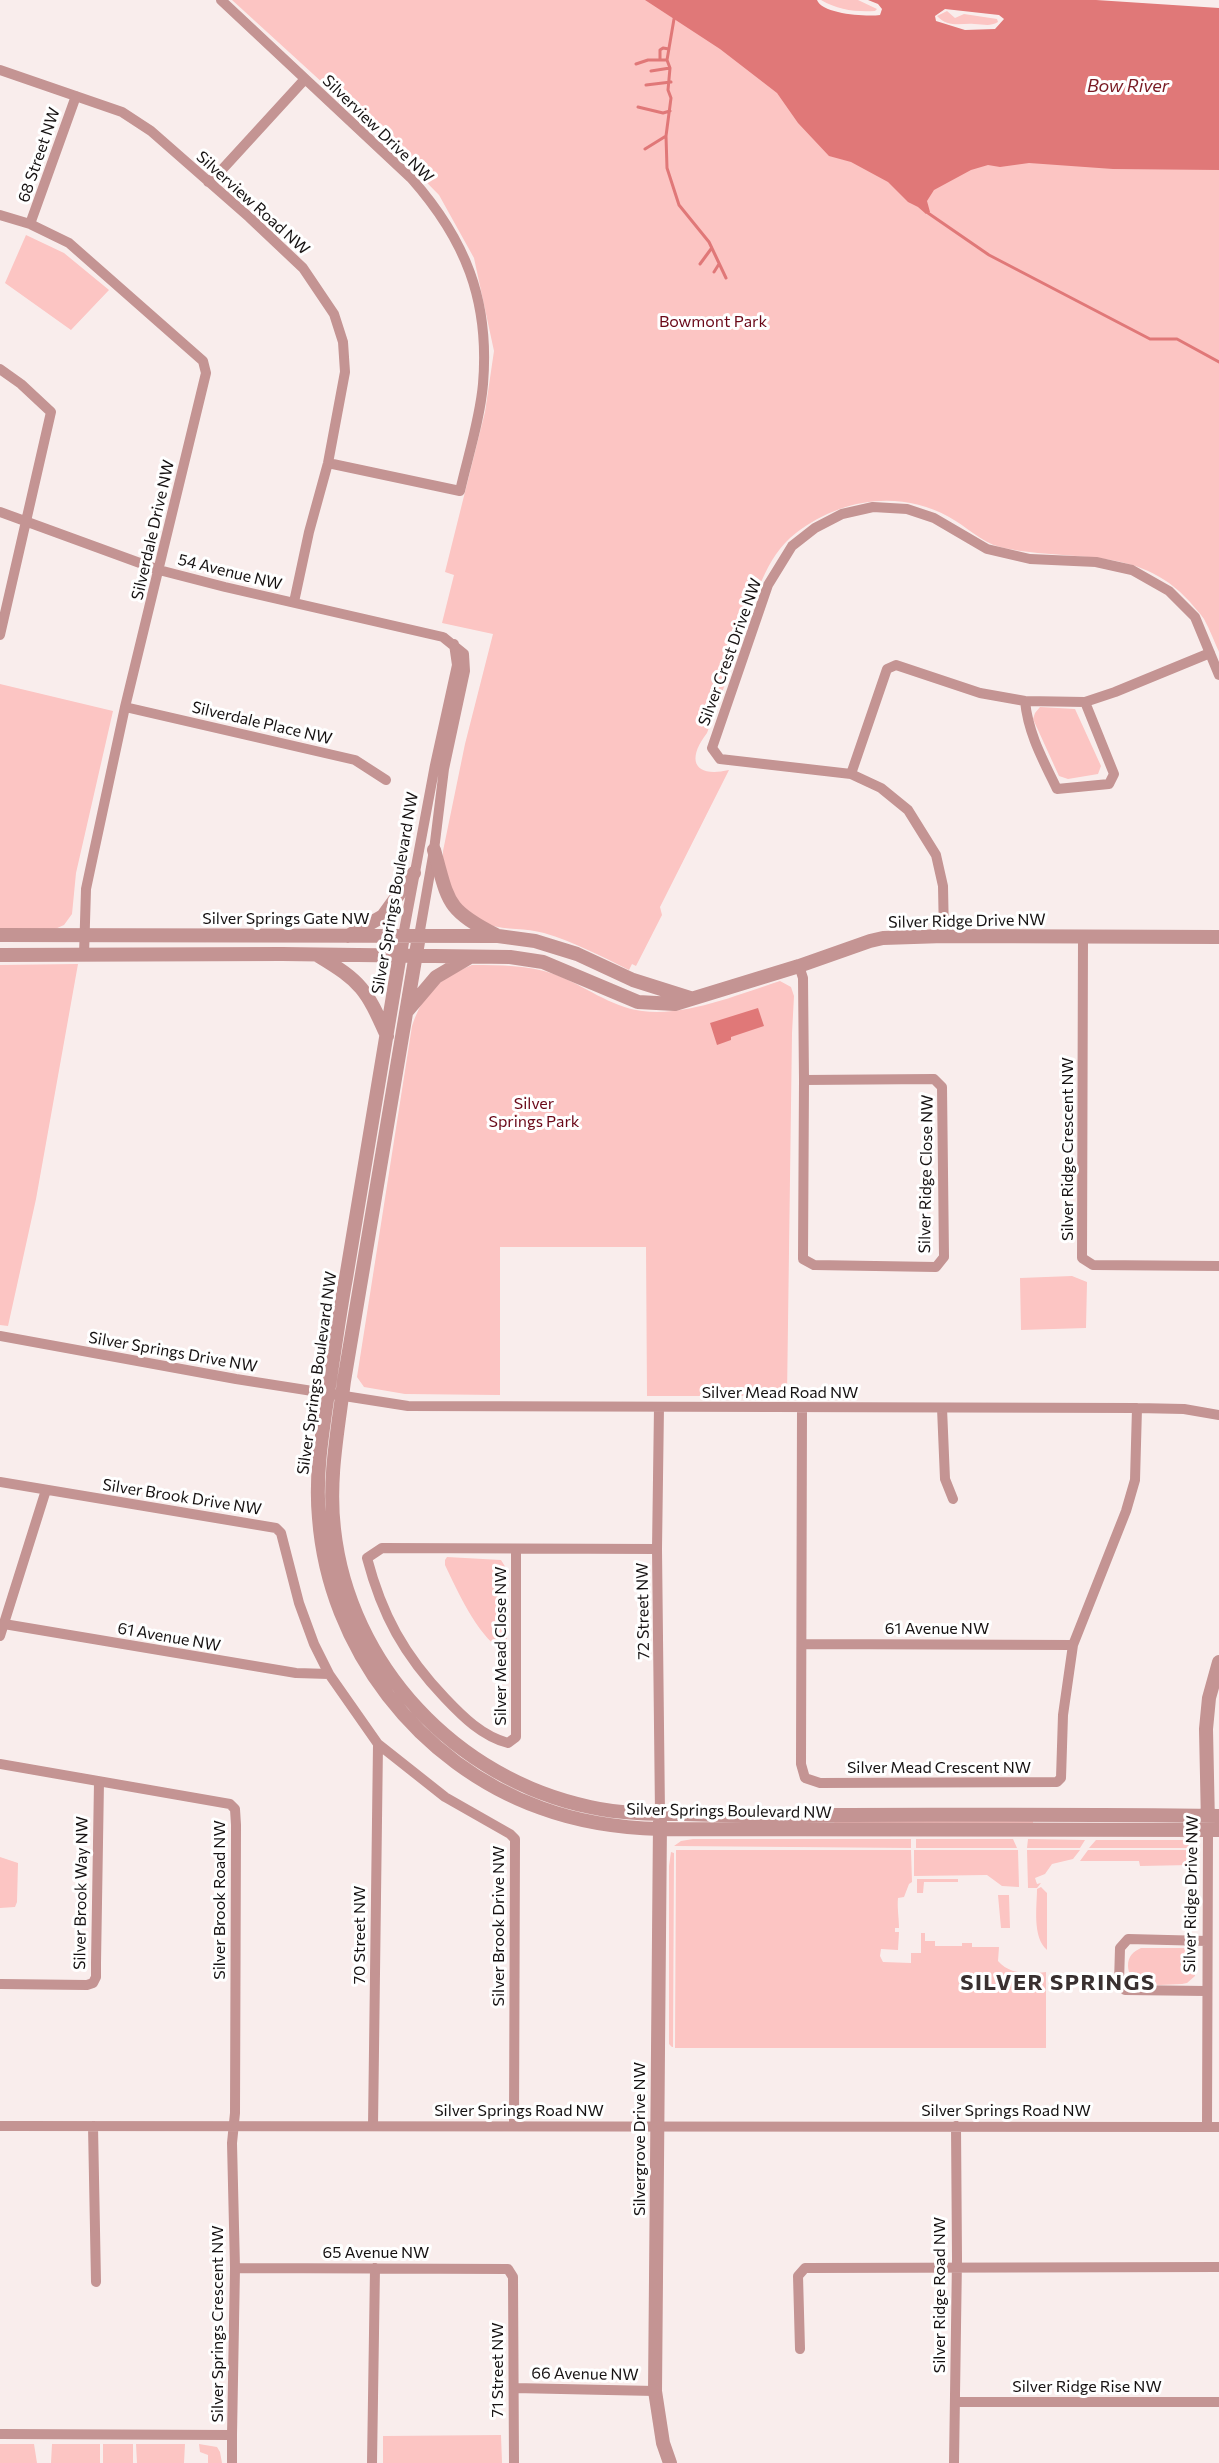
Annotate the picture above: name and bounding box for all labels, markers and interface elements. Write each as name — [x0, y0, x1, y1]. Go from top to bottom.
street label: Silverview Drive NW — [319, 71, 437, 187]
water label: Bow River — [1087, 75, 1169, 97]
street label: 68 Street NW — [14, 105, 64, 205]
street label: Silverview Road NW — [192, 147, 314, 259]
park label: Bowmont Park — [659, 312, 767, 332]
street label: Silverdale Drive NW — [128, 458, 178, 602]
street label: 54 Avenue NW — [176, 550, 284, 594]
street label: Silver Crest Drive NW — [694, 575, 766, 729]
street label: Silverdale Place NW — [190, 698, 334, 748]
street label: Silver Springs Boulevard NW — [368, 790, 422, 996]
street label: Silver Springs Gate NW — [202, 909, 370, 929]
street label: Silver Ridge Drive NW — [888, 910, 1046, 932]
street label: Silver Ridge Crescent NW — [1058, 1057, 1078, 1241]
park label: Silver Springs Park — [488, 1094, 580, 1132]
street label: Silver Ridge Close NW — [915, 1094, 937, 1254]
street label: Silver Springs Boulevard NW — [293, 1270, 341, 1476]
street label: Silver Springs Drive NW — [87, 1328, 259, 1376]
street label: Silver Mead Road NW — [702, 1383, 858, 1403]
street label: Silver Brook Drive NW — [101, 1475, 263, 1519]
street label: 72 Street NW — [633, 1562, 653, 1660]
street label: Silver Mead Close NW — [491, 1566, 511, 1726]
street label: 61 Avenue NW — [116, 1618, 222, 1656]
street label: 61 Avenue NW — [885, 1619, 989, 1639]
street label: Silver Mead Crescent NW — [847, 1758, 1031, 1778]
street label: Silver Springs Boulevard NW — [626, 1800, 832, 1822]
street label: Silver Ridge Drive NW — [1180, 1815, 1202, 1973]
street label: Silver Brook Way NW — [70, 1816, 92, 1970]
street label: Silver Brook Road NW — [210, 1820, 230, 1980]
street label: Silver Brook Drive NW — [489, 1846, 509, 2006]
street label: 70 Street NW — [350, 1886, 370, 1984]
district label: SILVER SPRINGS — [960, 1970, 1156, 1996]
street label: Silvergrove Drive NW — [630, 2062, 650, 2216]
street label: Silver Springs Road NW — [434, 2101, 604, 2121]
street label: Silver Springs Road NW — [921, 2101, 1091, 2121]
street label: Silver Ridge Road NW — [930, 2217, 950, 2373]
street label: Silver Springs Crescent NW — [208, 2225, 228, 2423]
street label: 65 Avenue NW — [323, 2243, 429, 2263]
street label: 71 Street NW — [488, 2322, 508, 2418]
street label: 66 Avenue NW — [531, 2363, 639, 2385]
street label: Silver Ridge Rise NW — [1012, 2377, 1162, 2397]

